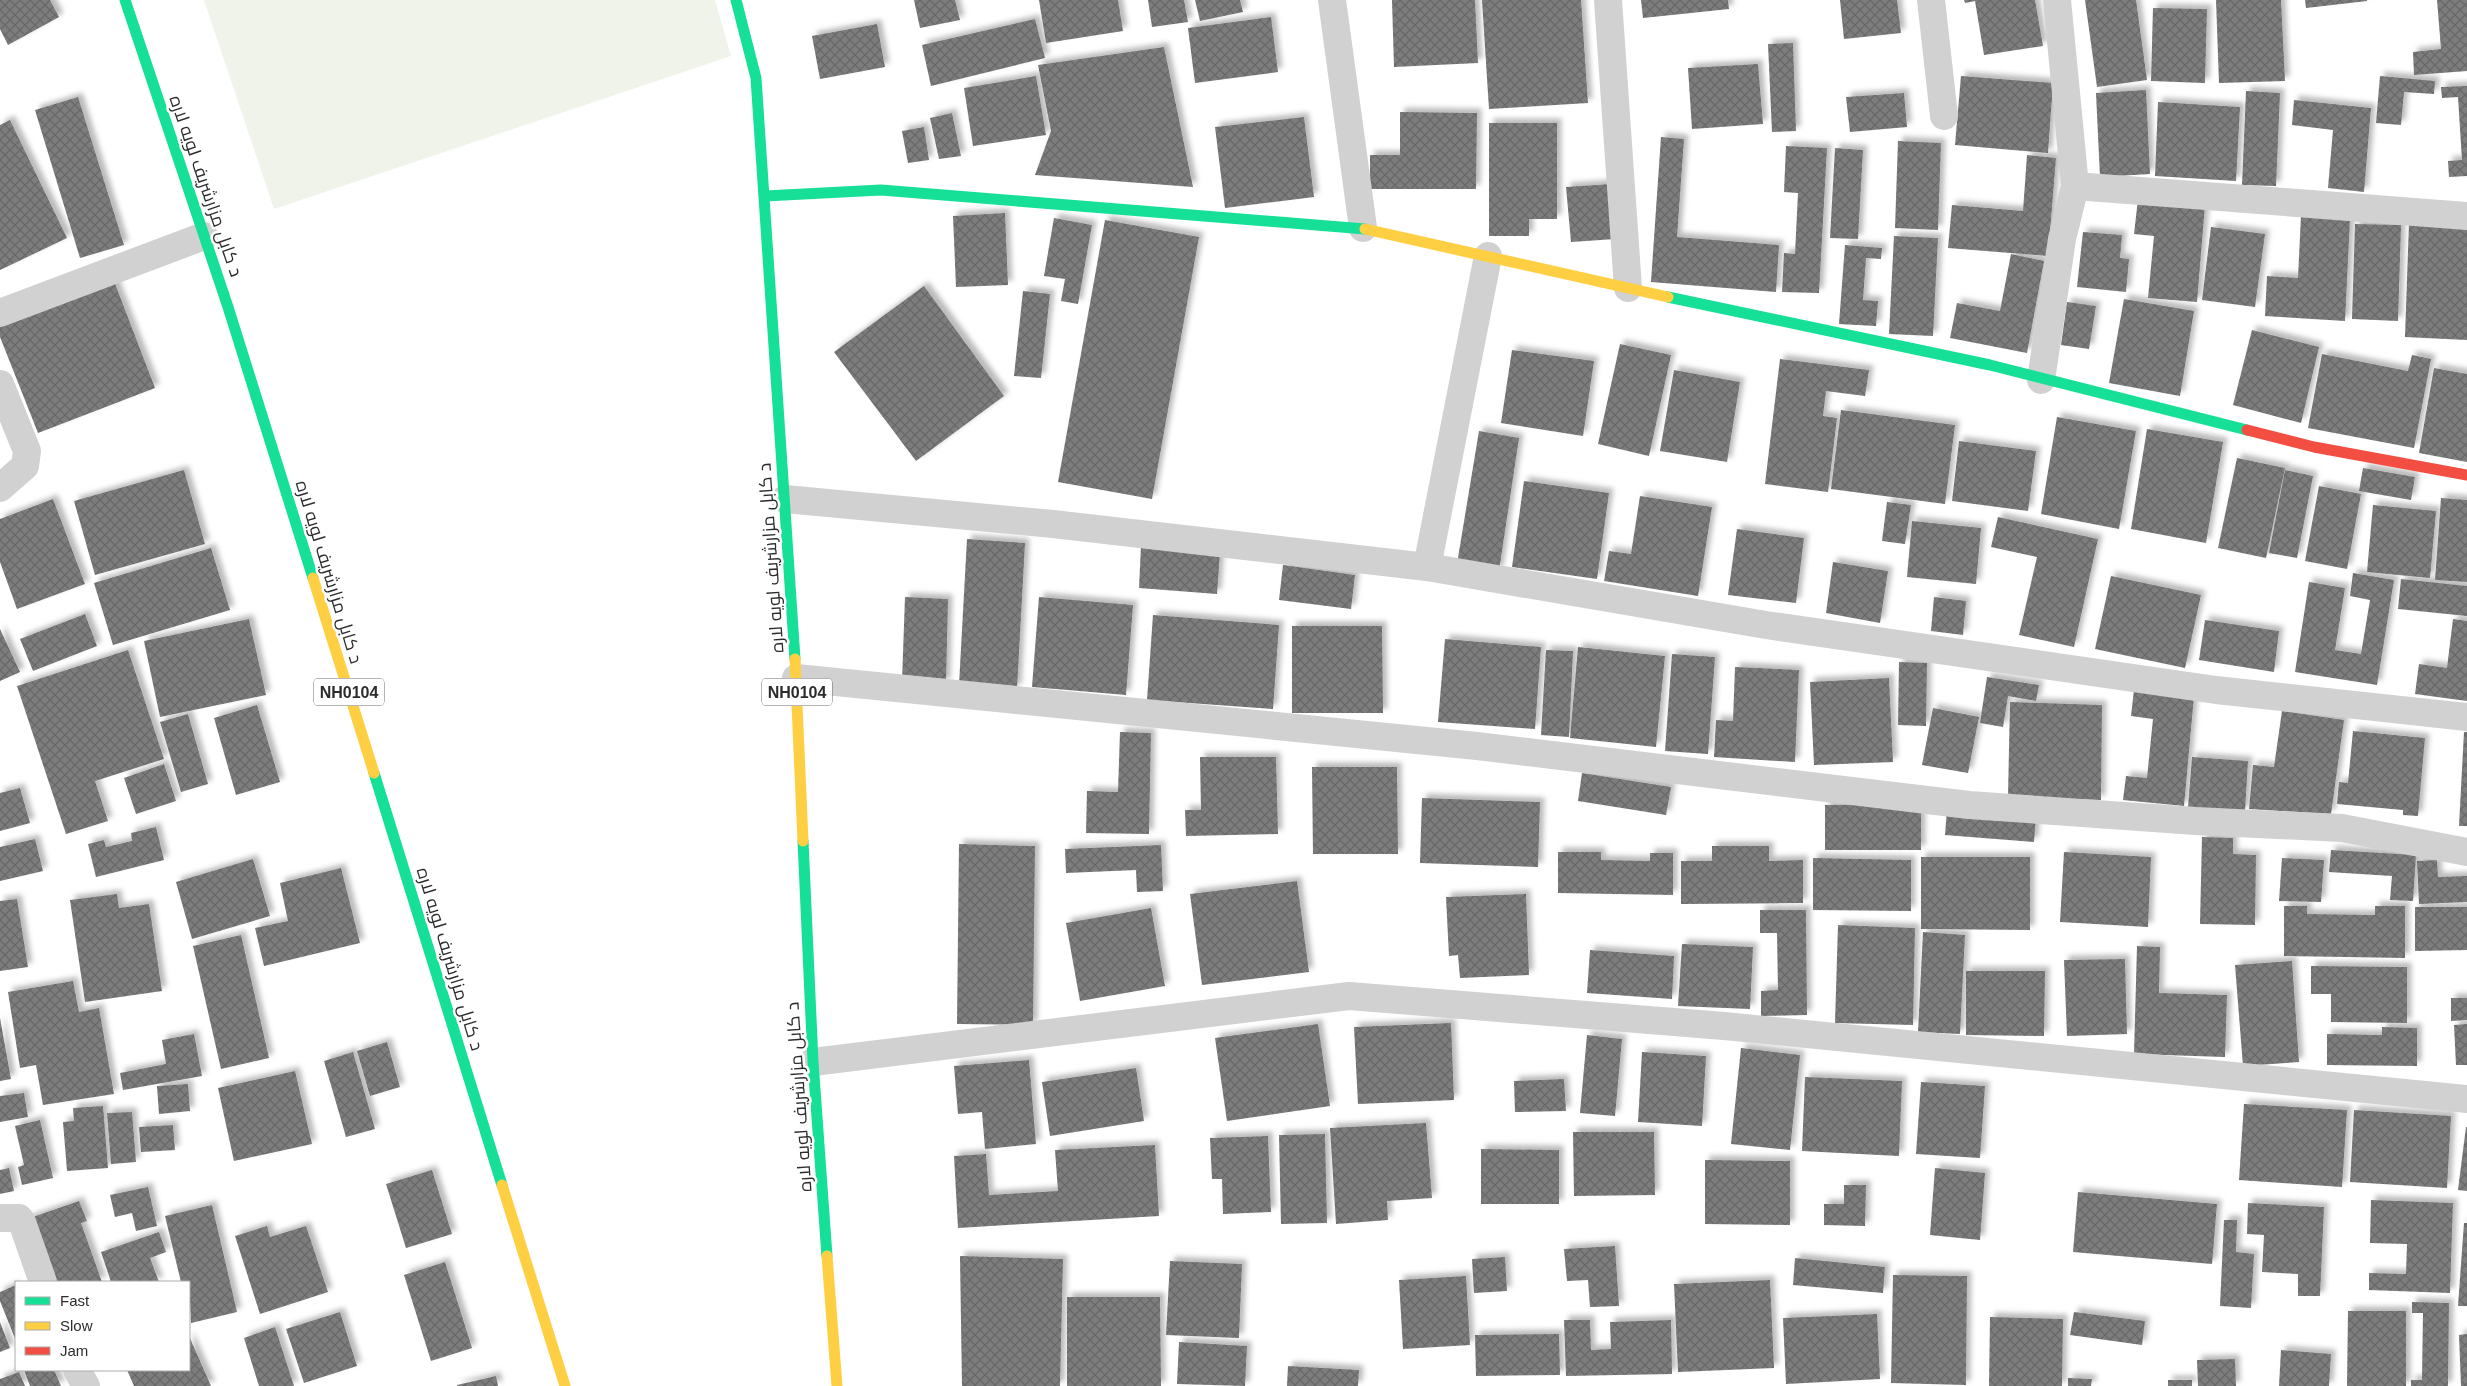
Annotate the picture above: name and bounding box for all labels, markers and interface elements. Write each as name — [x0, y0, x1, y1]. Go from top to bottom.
street label: د کابل مزارشریف لویه لاره — [165, 93, 246, 280]
street label: د کابل مزارشریف لویه لاره — [754, 462, 789, 654]
street label: د کابل مزارشریف لویه لاره — [291, 478, 366, 666]
road number: NH0104 — [314, 679, 384, 706]
road number: NH0104 — [762, 679, 832, 706]
street label: د کابل مزارشریف لویه لاره — [412, 865, 487, 1053]
street label: د کابل مزارشریف لویه لاره — [782, 1001, 817, 1193]
legend — [15, 1281, 190, 1371]
text: Fast — [60, 1292, 90, 1309]
text: Slow — [60, 1317, 93, 1334]
text: Jam — [60, 1342, 88, 1359]

